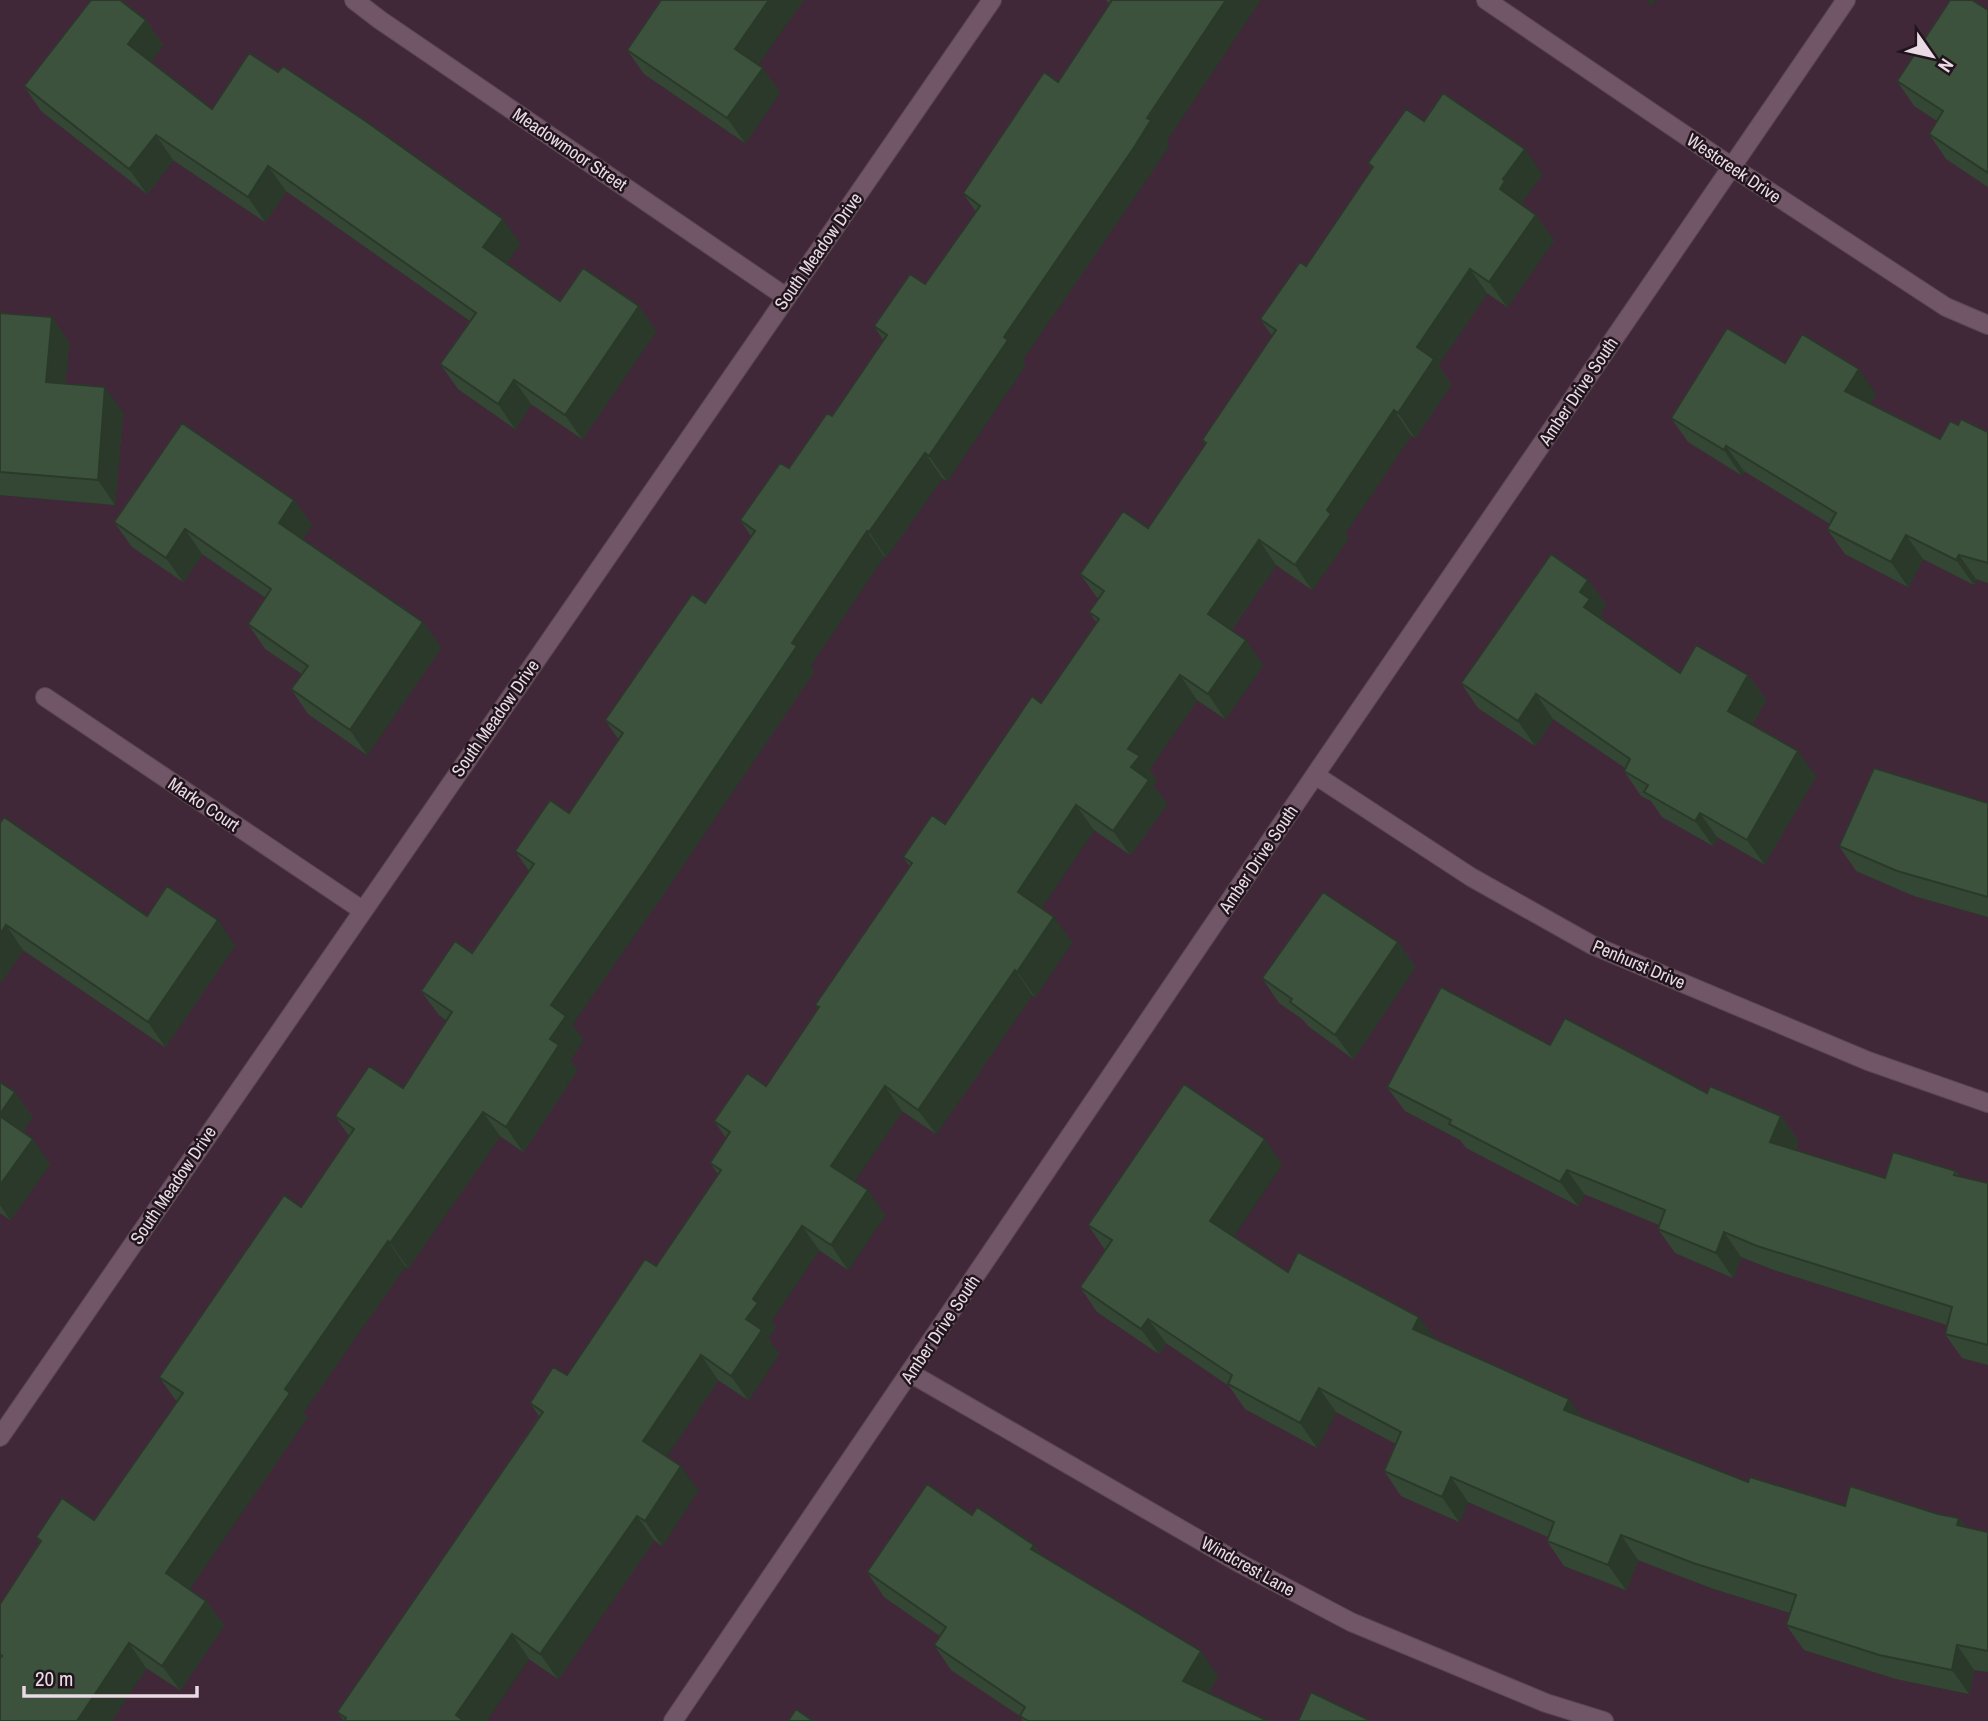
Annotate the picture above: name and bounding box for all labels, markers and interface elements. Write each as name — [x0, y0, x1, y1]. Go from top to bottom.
north arrow — [1897, 21, 1967, 91]
text: N — [1932, 54, 1960, 77]
street label: Meadowmoor Street — [508, 101, 632, 197]
street label: Westcreek Drive — [1682, 127, 1786, 209]
street label: South Meadow Drive — [768, 187, 868, 315]
street label: Amber Drive South — [1532, 332, 1623, 451]
street label: South Meadow Drive — [445, 654, 545, 782]
street label: Marko Court — [163, 771, 245, 837]
street label: Amber Drive South — [1212, 800, 1303, 919]
street label: Penhurst Drive — [1589, 933, 1689, 995]
street label: South Meadow Drive — [124, 1121, 222, 1249]
street label: Amber Drive South — [894, 1270, 985, 1389]
street label: Windcrest Lane — [1197, 1530, 1299, 1602]
scale bar — [24, 1654, 198, 1698]
text: 20 m — [35, 1664, 73, 1693]

